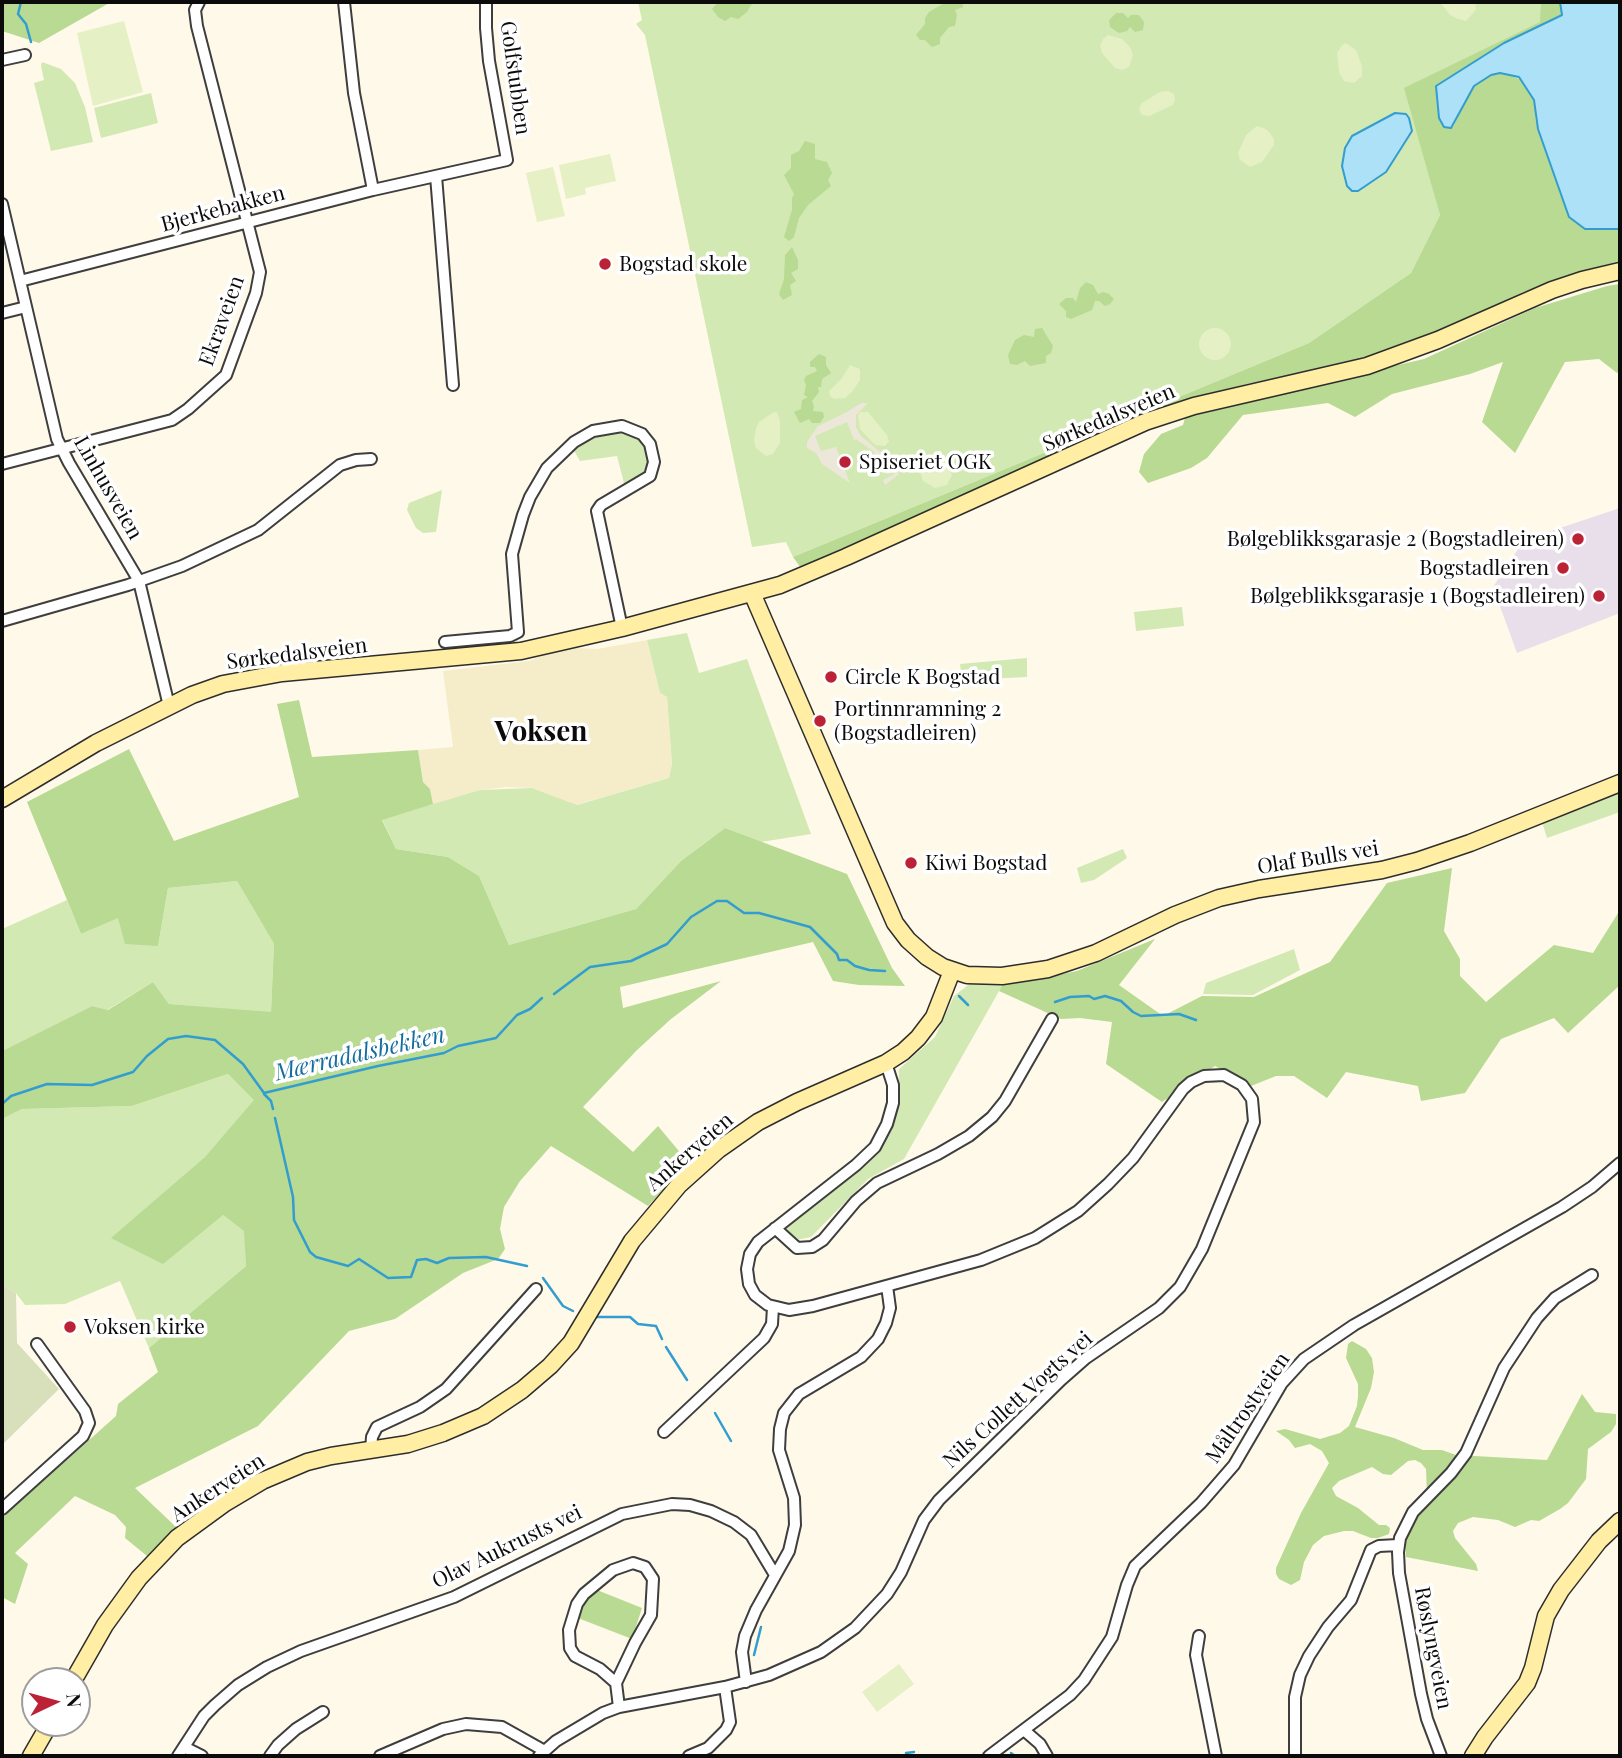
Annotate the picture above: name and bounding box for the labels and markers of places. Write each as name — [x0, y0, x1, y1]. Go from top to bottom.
place label: Bogstad skole — [619, 251, 747, 277]
marker: Bogstad skole — [597, 256, 613, 272]
place label: Spiseriet OGK — [859, 449, 992, 475]
marker: Spiseriet OGK — [837, 454, 853, 470]
place label: Bølgeblikksgarasje 2 (Bogstadleiren) — [1227, 526, 1564, 552]
marker: Bølgeblikksgarasje 2 (Bogstadleiren) — [1570, 531, 1586, 547]
place label: Bogstadleiren — [1419, 555, 1549, 581]
marker: Bogstadleiren — [1555, 560, 1571, 576]
place label: Bølgeblikksgarasje 1 (Bogstadleiren) — [1250, 583, 1585, 609]
marker: Bølgeblikksgarasje 1 (Bogstadleiren) — [1591, 588, 1607, 604]
place label: Circle K Bogstad — [845, 664, 1000, 690]
marker: Circle K Bogstad — [823, 669, 839, 685]
place label: Portinnramning 2 (Bogstadleiren) — [834, 696, 1001, 746]
marker: Portinnramning 2 (Bogstadleiren) — [812, 713, 828, 729]
place label: Kiwi Bogstad — [925, 850, 1048, 876]
marker: Kiwi Bogstad — [903, 855, 919, 871]
place label: Voksen kirke — [84, 1314, 205, 1340]
marker: Voksen kirke — [62, 1319, 78, 1335]

